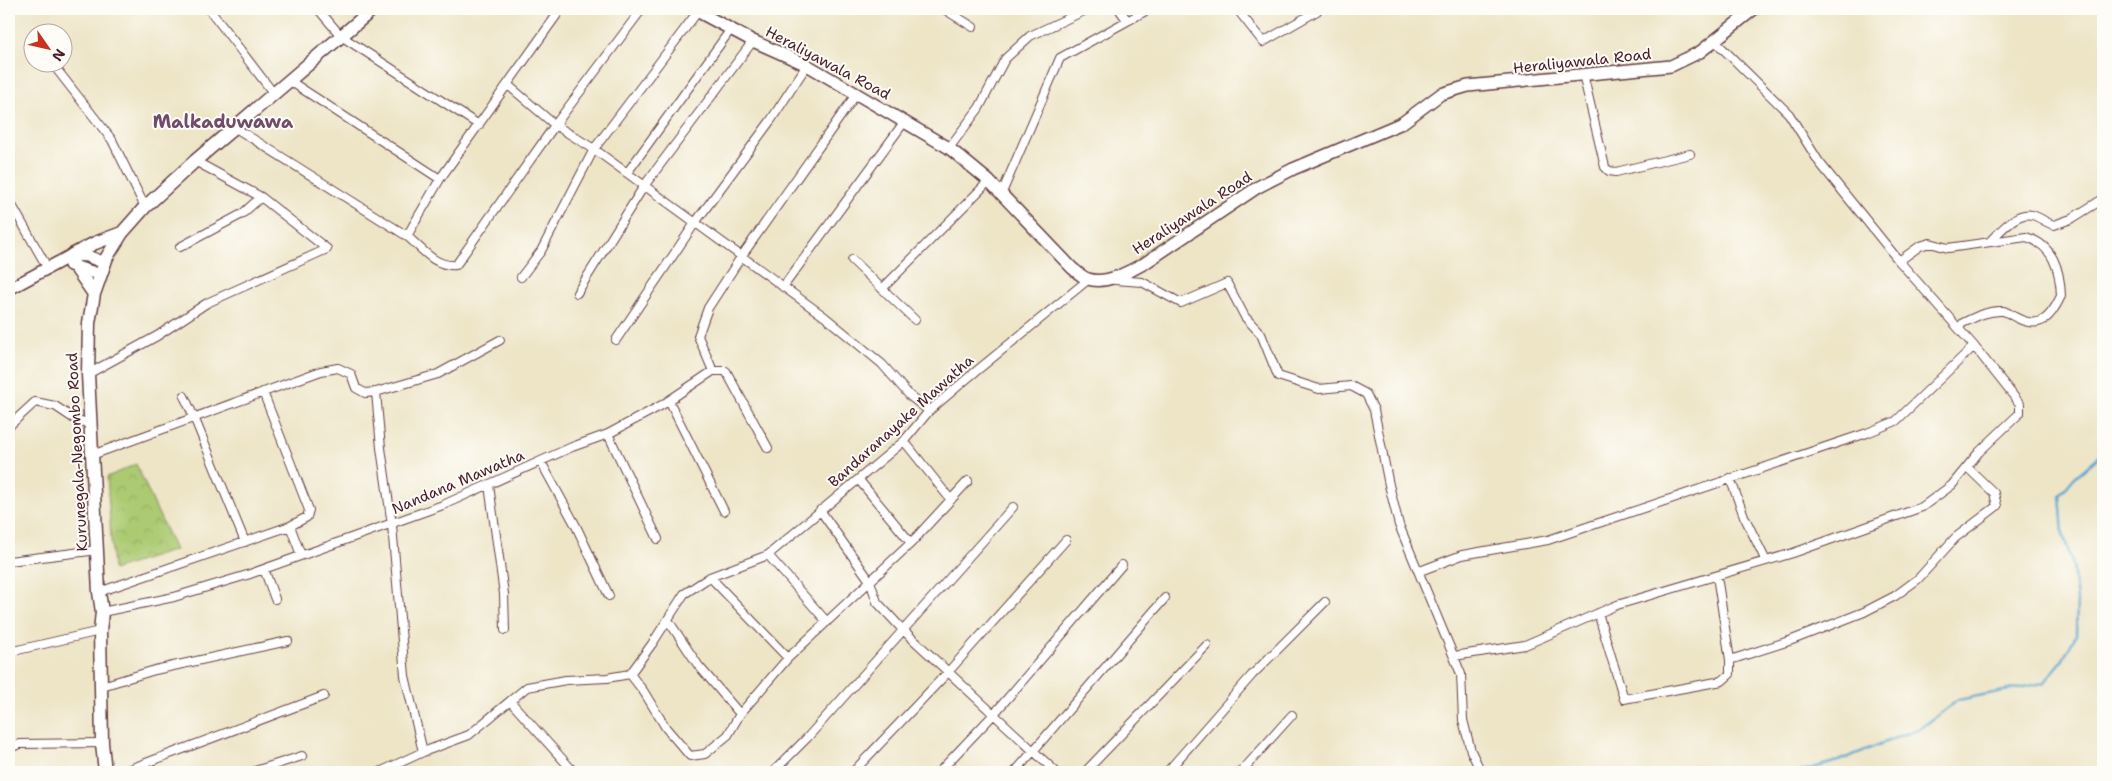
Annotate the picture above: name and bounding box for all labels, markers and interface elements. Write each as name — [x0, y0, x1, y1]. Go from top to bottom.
north arrow — [22, 22, 72, 72]
street label: Heraliyawala Road — [762, 22, 894, 105]
street label: Heraliyawala Road — [1512, 44, 1653, 78]
text: N — [48, 46, 69, 65]
district label: Malkaduwawa — [153, 110, 294, 134]
street label: Heraliyawala Road — [1128, 166, 1256, 259]
street label: Bandaranayake Mawatha — [824, 350, 978, 492]
street label: Kurunegala-Negombo Road — [62, 351, 92, 552]
street label: Nandana Mawatha — [389, 445, 528, 519]

